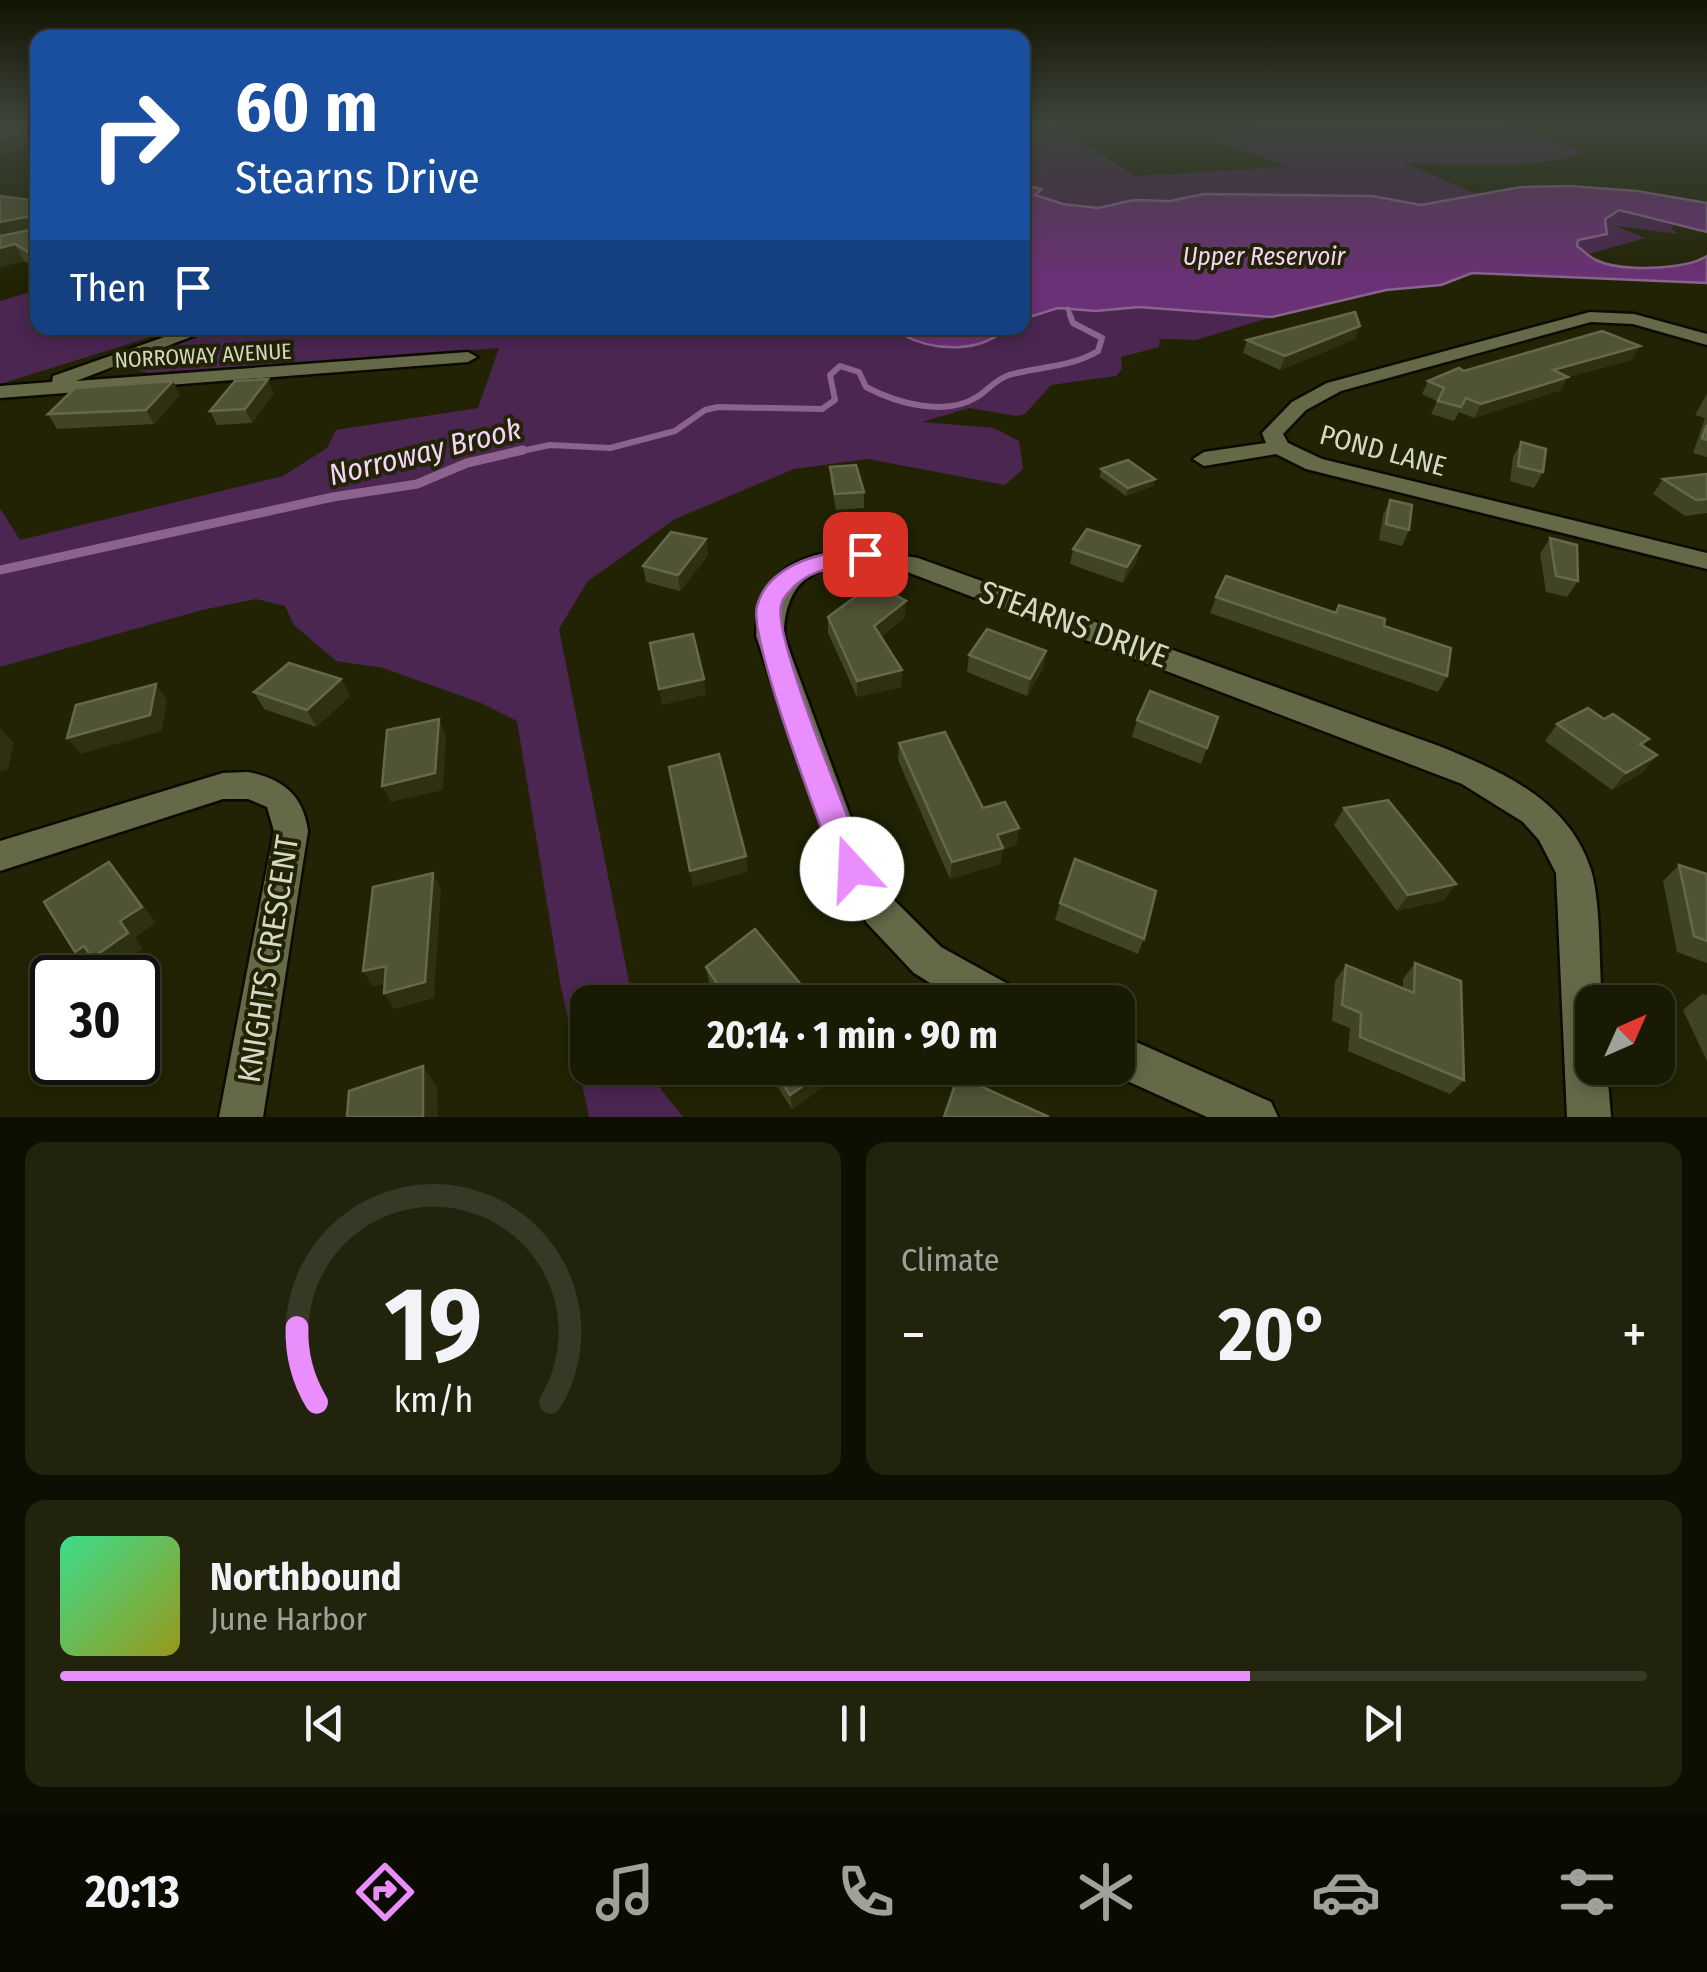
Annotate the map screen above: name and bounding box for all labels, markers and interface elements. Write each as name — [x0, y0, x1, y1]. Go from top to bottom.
text: 60 m — [235, 66, 378, 150]
icon: right — [70, 70, 200, 200]
text: Stearns Drive — [235, 151, 480, 205]
water label: Upper Reservoir — [1183, 242, 1347, 272]
icon: arrive — [166, 260, 221, 315]
text: Then — [70, 265, 146, 311]
street label: NORROWAY AVENUE — [114, 337, 292, 374]
water label: Norroway Brook — [325, 411, 525, 493]
street label: POND LANE — [1316, 418, 1450, 483]
pin — [823, 512, 908, 597]
icon: arrive — [838, 527, 893, 582]
street label: STEARNS DRIVE — [975, 572, 1173, 676]
position arrow — [800, 817, 904, 921]
street label: KNIGHTS CRESCENT — [230, 832, 306, 1085]
speed limit sign: 30 — [30, 955, 160, 1085]
north arrow — [1575, 985, 1675, 1085]
map controls — [1575, 985, 1675, 1085]
text: 20:14 · 1 min · 90 m — [707, 1012, 998, 1058]
text: Climate — [901, 1241, 1000, 1279]
text: 19 — [384, 1263, 482, 1388]
text: 20° — [1219, 1290, 1329, 1380]
text: − — [901, 1302, 926, 1368]
text: + — [1622, 1302, 1647, 1368]
text: km/h — [393, 1379, 473, 1421]
text: Northbound — [210, 1554, 402, 1600]
text: June Harbor — [210, 1600, 367, 1638]
icon: previous — [297, 1696, 352, 1751]
icon: pause — [826, 1696, 881, 1751]
icon: next — [1355, 1696, 1410, 1751]
icon: directions — [350, 1857, 420, 1927]
icon: music — [590, 1857, 660, 1927]
icon: phone — [831, 1857, 901, 1927]
icon: climate — [1071, 1857, 1141, 1927]
icon: car — [1311, 1857, 1381, 1927]
icon: filters — [1552, 1857, 1622, 1927]
text: 20:13 — [85, 1865, 180, 1919]

